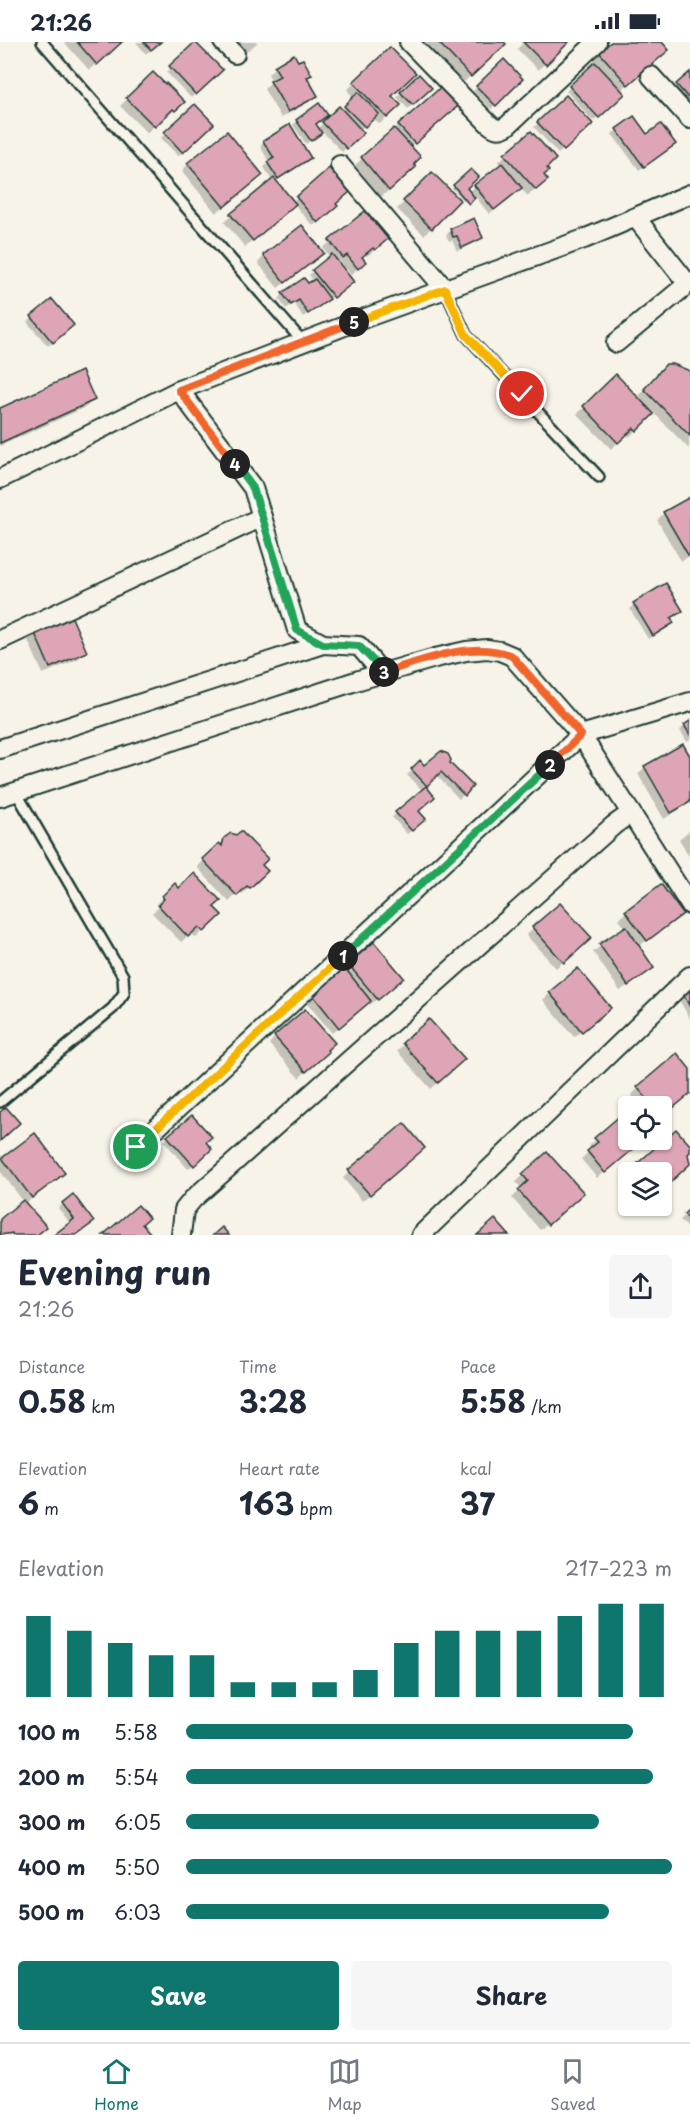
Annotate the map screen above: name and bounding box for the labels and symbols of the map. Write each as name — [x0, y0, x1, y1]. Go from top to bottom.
pin: 5 — [339, 307, 369, 337]
pin — [496, 368, 547, 419]
pin: 4 — [220, 449, 250, 479]
pin: 3 — [369, 657, 399, 687]
pin: 2 — [535, 750, 565, 780]
pin: 1 — [328, 941, 358, 971]
pin — [110, 1121, 161, 1172]

